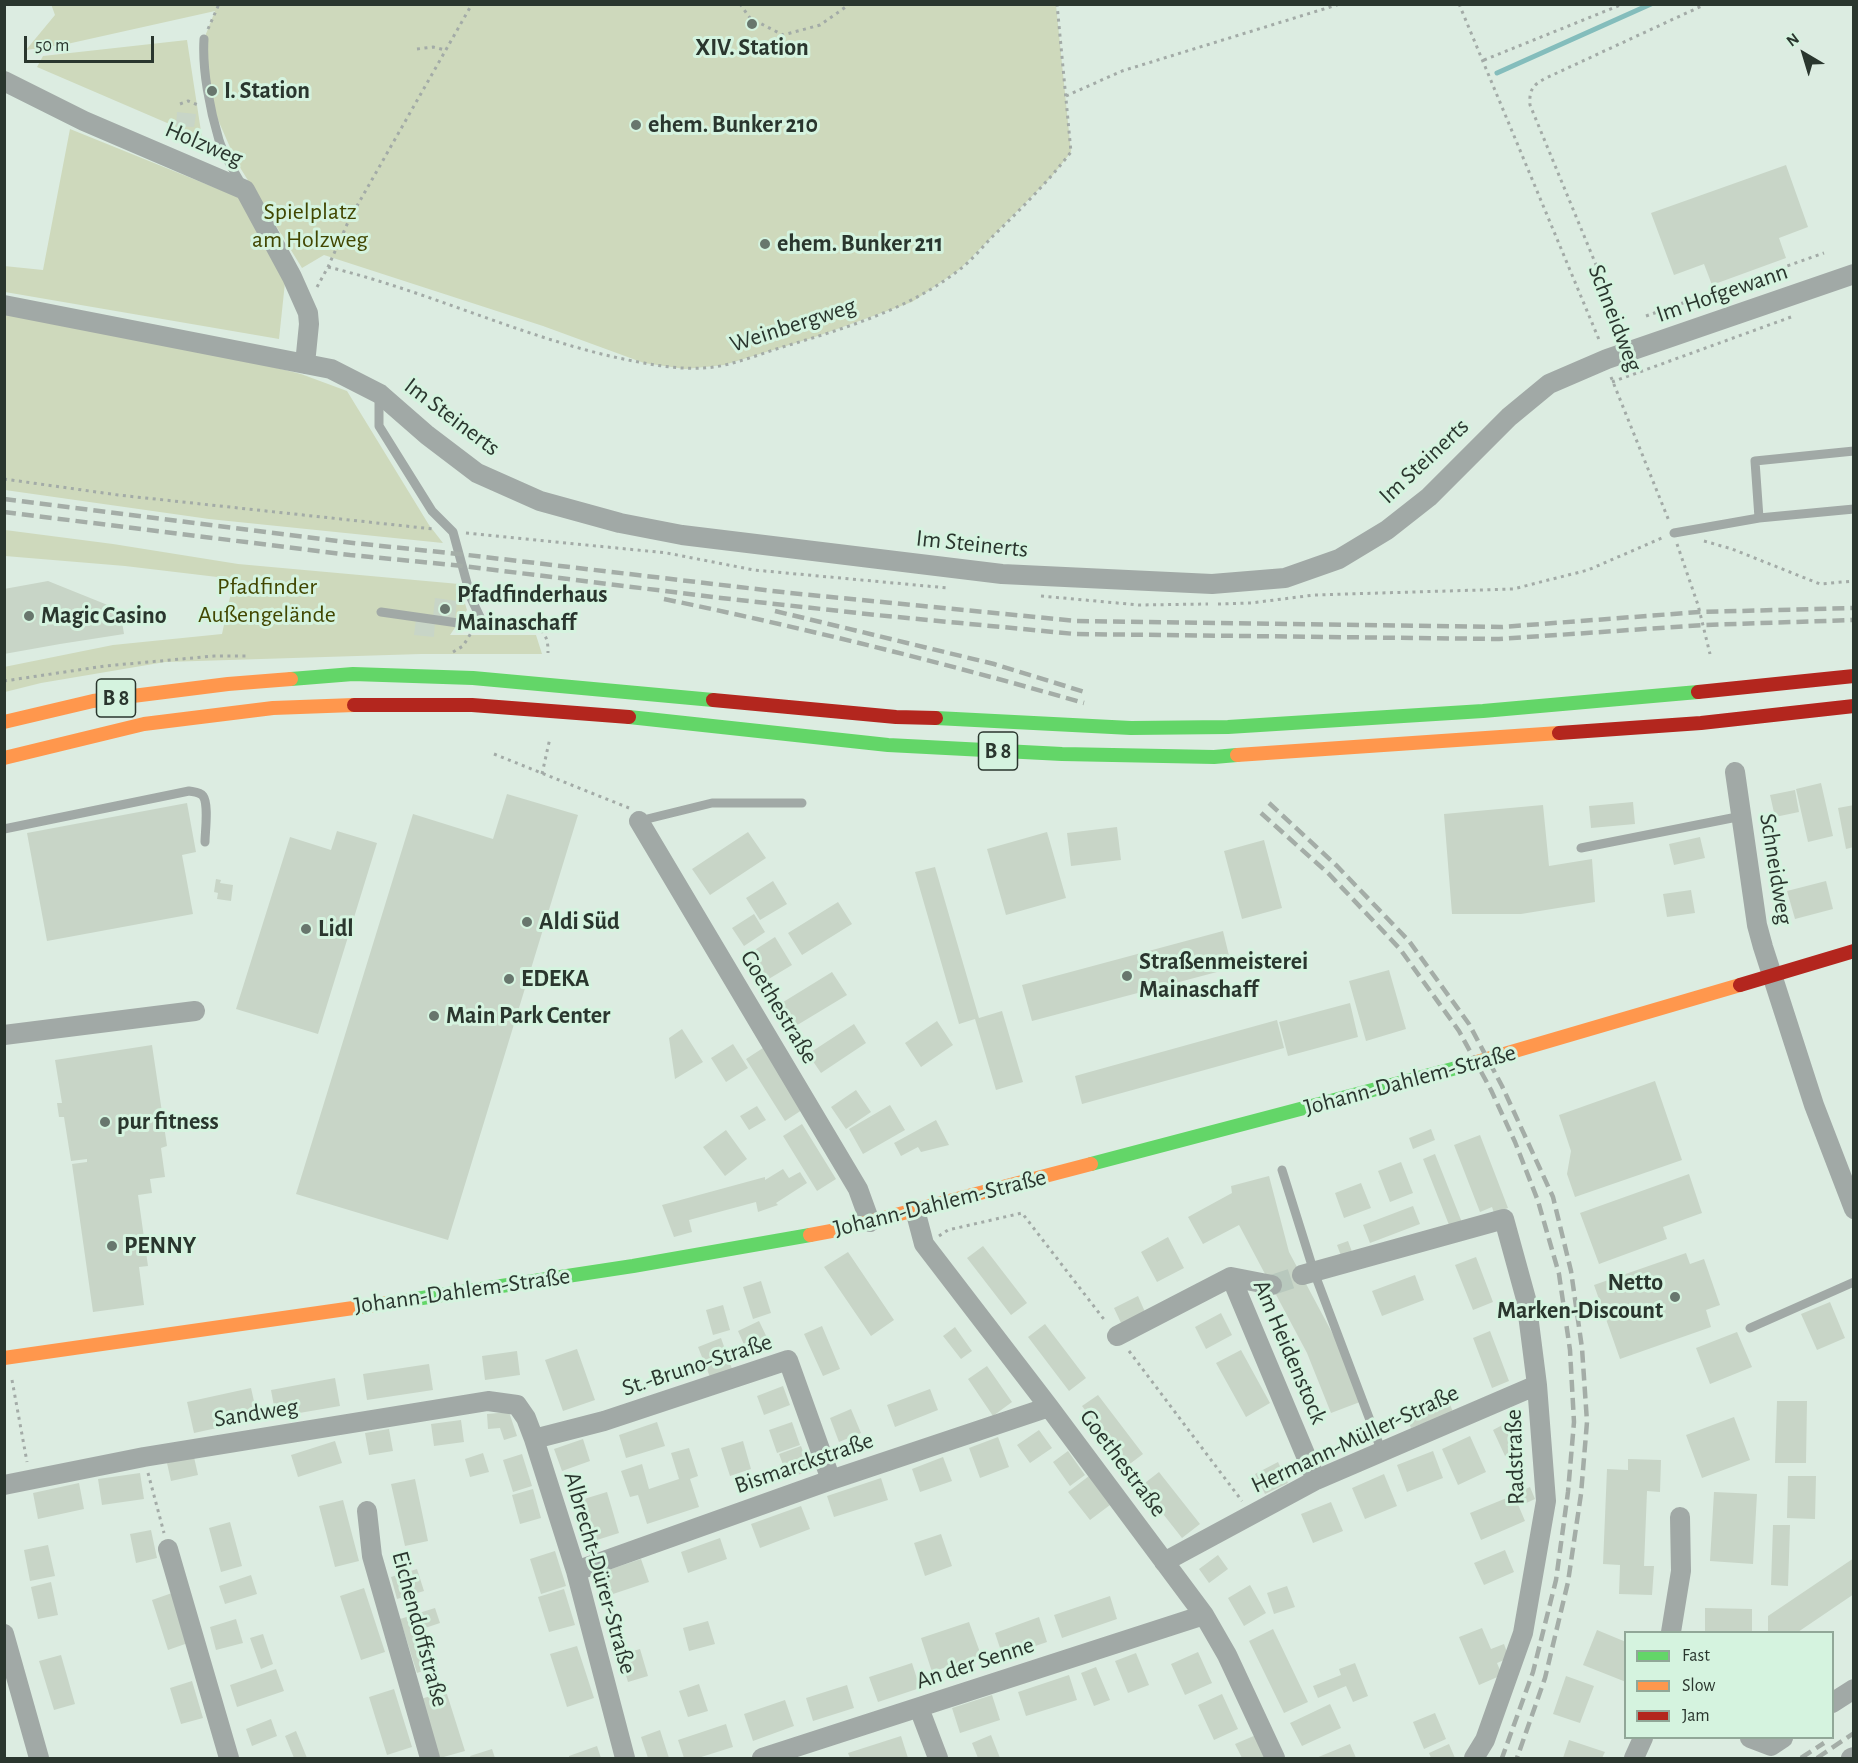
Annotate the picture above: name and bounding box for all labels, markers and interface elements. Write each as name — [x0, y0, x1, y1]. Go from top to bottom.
marker: XIV. Station — [745, 17, 759, 31]
scale bar — [27, 24, 158, 62]
north arrow — [1774, 24, 1834, 84]
text: N — [1784, 30, 1802, 50]
place label: XIV. Station — [695, 34, 809, 62]
text: 50 m — [35, 37, 69, 55]
place label: I. Station — [224, 77, 310, 105]
marker: I. Station — [205, 84, 219, 98]
place label: ehem. Bunker 210 — [648, 111, 818, 139]
street label: Holzweg — [161, 115, 247, 173]
marker: ehem. Bunker 210 — [629, 118, 643, 132]
park label: Spielplatz am Holzweg — [252, 198, 368, 254]
place label: ehem. Bunker 211 — [777, 230, 943, 258]
marker: ehem. Bunker 211 — [758, 237, 772, 251]
street label: Im Hofgewann — [1652, 257, 1792, 329]
street label: Schneidweg — [1581, 260, 1649, 376]
street label: Weinbergweg — [726, 291, 860, 359]
street label: Im Steinerts — [398, 372, 506, 462]
street label: Im Steinerts — [1373, 412, 1475, 510]
street label: Im Steinerts — [914, 524, 1030, 564]
park label: Pfadfinder Außengelände — [198, 573, 336, 629]
place label: Pfadfinderhaus Mainaschaff — [457, 581, 607, 637]
place label: Magic Casino — [41, 602, 167, 630]
marker: Pfadfinderhaus Mainaschaff — [438, 602, 452, 616]
marker: Magic Casino — [22, 609, 36, 623]
road number: B 8 — [96, 679, 136, 717]
road number: B 8 — [978, 732, 1018, 770]
street label: Schneidweg — [1753, 811, 1799, 927]
place label: Aldi Süd — [539, 908, 620, 936]
place label: Lidl — [318, 915, 354, 943]
marker: Aldi Süd — [520, 915, 534, 929]
marker: Lidl — [299, 922, 313, 936]
street label: Goethestraße — [734, 945, 824, 1069]
place label: Straßenmeisterei Mainaschaff — [1139, 948, 1308, 1004]
place label: EDEKA — [521, 965, 589, 993]
marker: Straßenmeisterei Mainaschaff — [1120, 969, 1134, 983]
marker: EDEKA — [502, 972, 516, 986]
place label: Main Park Center — [446, 1002, 610, 1030]
marker: Main Park Center — [427, 1009, 441, 1023]
street label: Johann-Dahlem-Straße — [1301, 1038, 1519, 1122]
place label: pur fitness — [117, 1108, 219, 1136]
marker: pur fitness — [98, 1115, 112, 1129]
street label: Johann-Dahlem-Straße — [831, 1163, 1049, 1243]
place label: PENNY — [124, 1232, 196, 1260]
marker: PENNY — [105, 1239, 119, 1253]
street label: Johann-Dahlem-Straße — [352, 1262, 572, 1320]
place label: Netto Marken-Discount — [1497, 1269, 1663, 1325]
street label: Am Heidenstock — [1247, 1276, 1333, 1428]
marker: Netto Marken-Discount — [1668, 1290, 1682, 1304]
street label: St.-Bruno-Straße — [618, 1327, 776, 1403]
street label: Hermann-Müller-Straße — [1247, 1378, 1463, 1500]
street label: Sandweg — [212, 1392, 300, 1434]
street label: Goethestraße — [1073, 1403, 1173, 1523]
street label: Radstraße — [1499, 1409, 1531, 1505]
street label: Bismarckstraße — [731, 1426, 877, 1500]
street label: Albrecht-Dürer-Straße — [557, 1469, 643, 1677]
street label: Eichendoffstraße — [385, 1548, 455, 1710]
street label: An der Senne — [912, 1630, 1038, 1696]
legend — [1624, 1631, 1834, 1739]
text: Fast — [1682, 1647, 1710, 1665]
text: Slow — [1682, 1677, 1715, 1695]
text: Jam — [1682, 1707, 1710, 1725]

